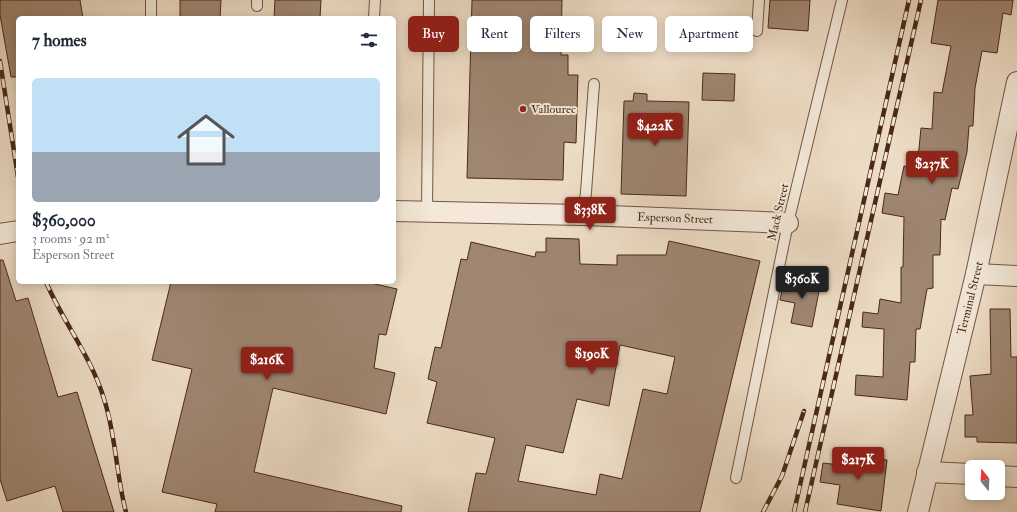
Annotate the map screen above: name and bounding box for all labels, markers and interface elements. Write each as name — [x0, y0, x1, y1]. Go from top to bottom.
chip: Buy — [408, 16, 459, 52]
chip: Rent — [467, 16, 522, 52]
chip: Filters — [530, 16, 594, 52]
chip: New — [602, 16, 657, 52]
chip: Apartment — [665, 16, 753, 52]
icon: filters — [358, 29, 380, 51]
text: 7 homes — [32, 30, 87, 51]
place label: Vallourec — [531, 102, 576, 117]
icon: home — [170, 104, 242, 176]
marker: Vallourec — [518, 104, 528, 114]
pin: $422K — [627, 113, 683, 147]
text: $422K — [637, 118, 673, 134]
pin: $237K — [904, 151, 960, 185]
text: $237K — [915, 156, 949, 172]
street label: Mack Street — [765, 182, 792, 242]
pin: $338K — [562, 197, 618, 231]
text: $338K — [574, 202, 606, 218]
text: $360,000 — [32, 210, 96, 231]
street label: Esperson Street — [637, 210, 713, 227]
text: 3 rooms · 92 m² — [32, 231, 109, 247]
text: Esperson Street — [32, 247, 114, 263]
street label: Terminal Street — [954, 260, 987, 336]
pin: $360K — [774, 266, 830, 300]
text: $360K — [785, 271, 819, 287]
pin: $190K — [564, 341, 620, 375]
text: $190K — [575, 346, 609, 362]
pin: $216K — [239, 347, 295, 381]
text: $216K — [250, 352, 284, 368]
pin: $217K — [830, 447, 886, 481]
text: $217K — [841, 452, 875, 468]
north arrow — [965, 460, 1005, 500]
map controls — [965, 460, 1005, 500]

